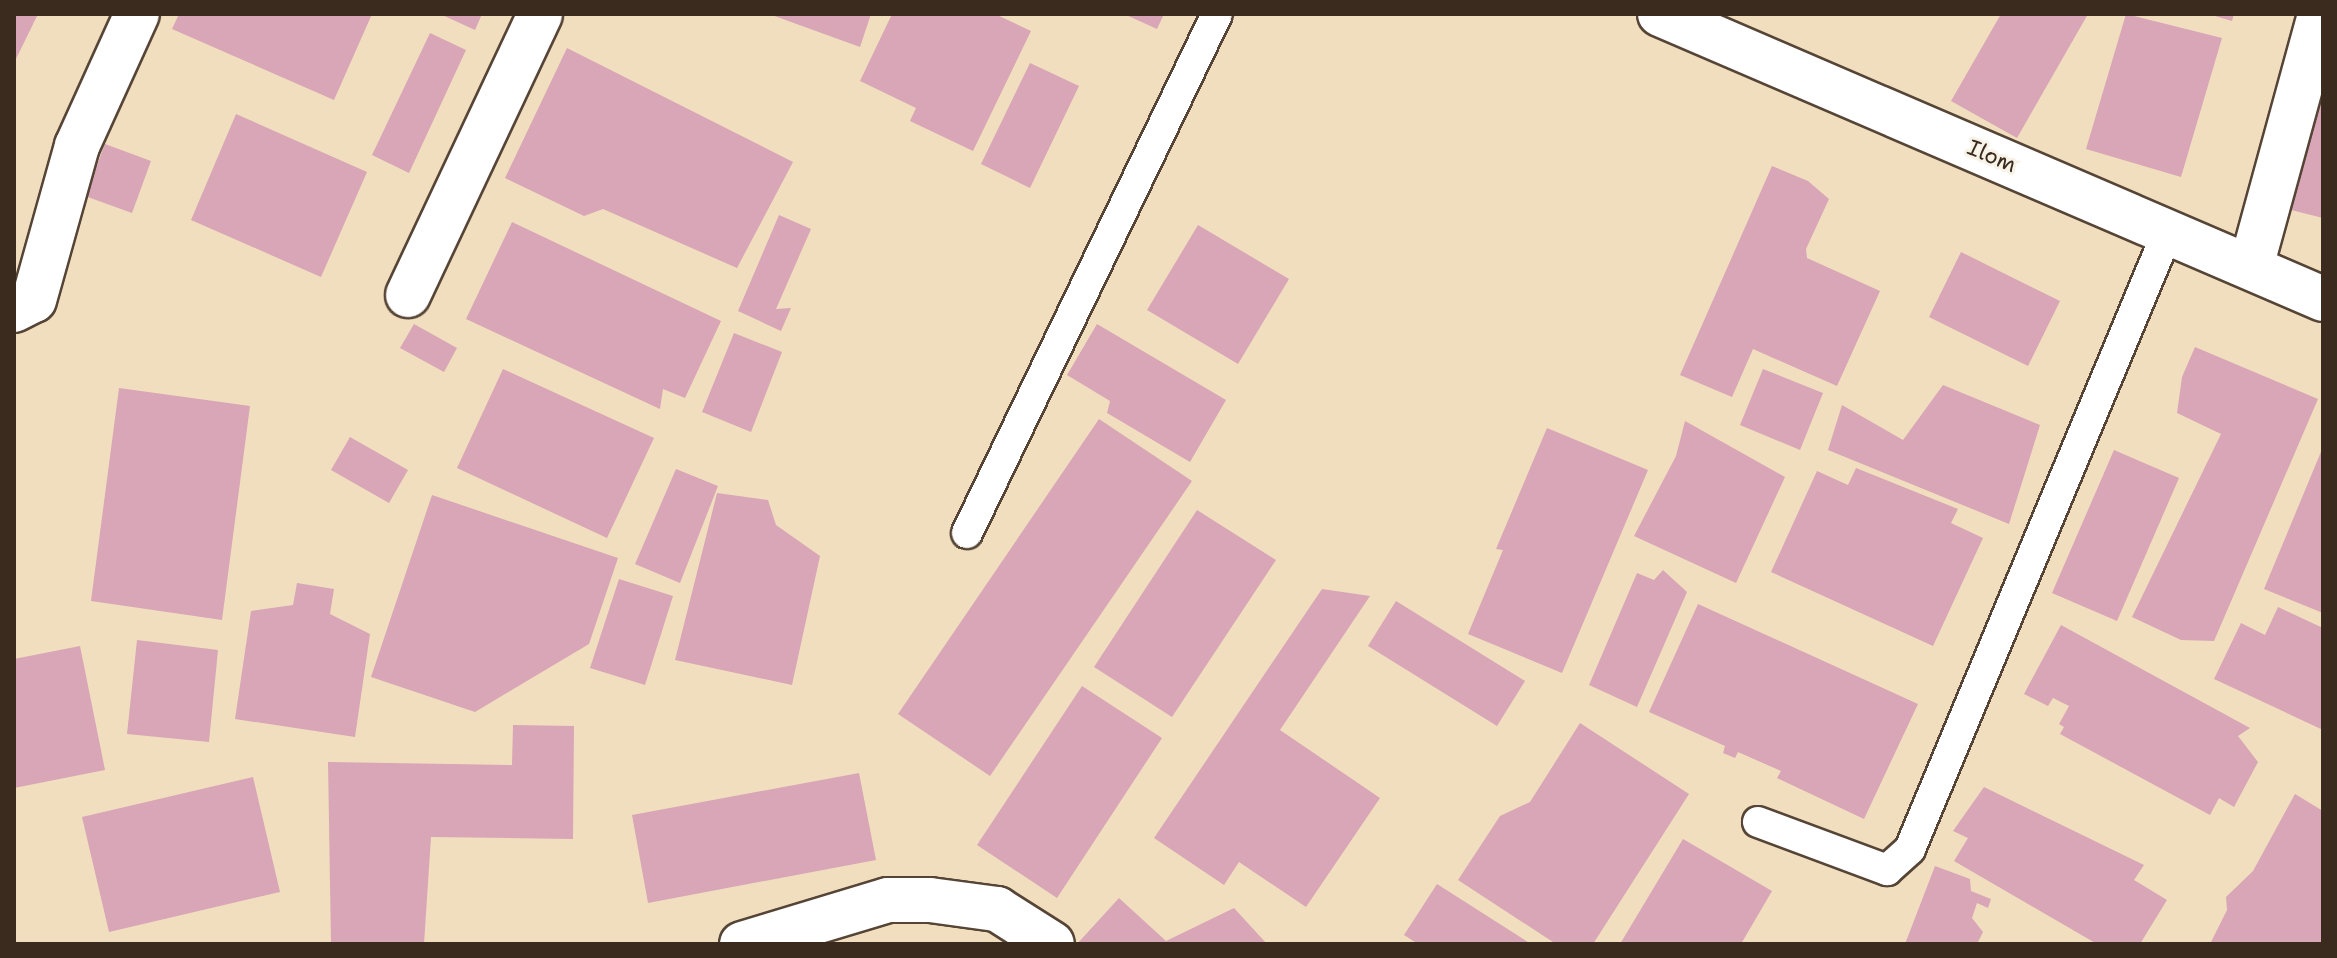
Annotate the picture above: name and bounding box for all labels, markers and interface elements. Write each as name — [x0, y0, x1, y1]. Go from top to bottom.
street label: Ilom — [1964, 134, 2020, 178]

